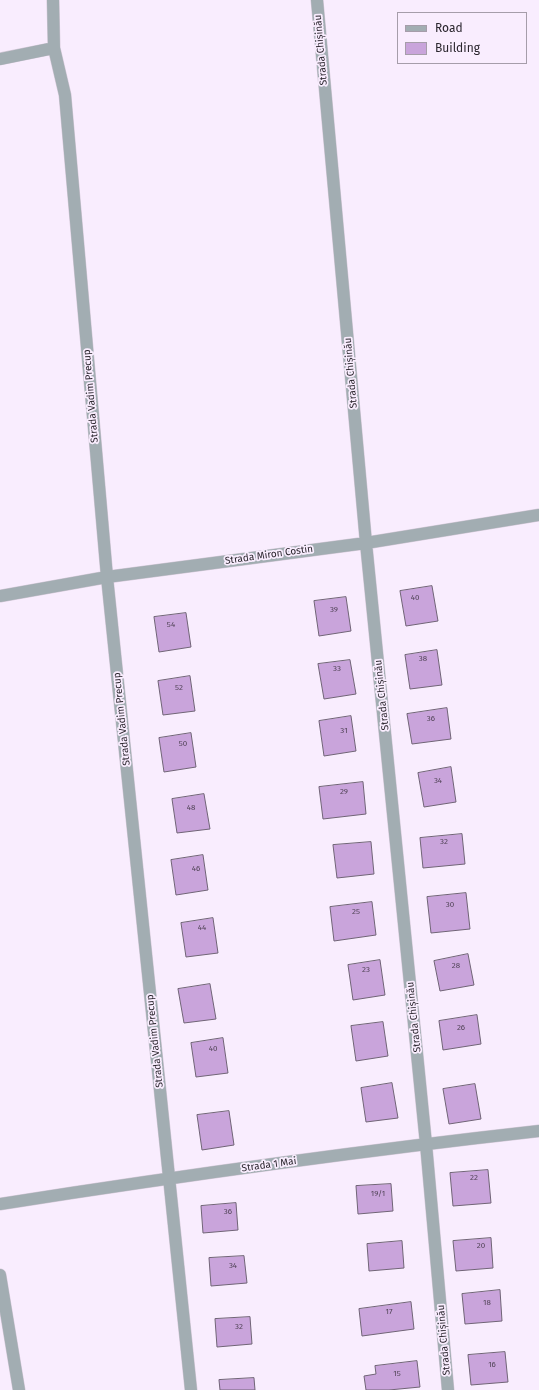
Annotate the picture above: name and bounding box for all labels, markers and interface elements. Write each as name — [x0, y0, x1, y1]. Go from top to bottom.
legend — [397, 12, 527, 64]
street label: Strada Chișinău — [312, 14, 330, 86]
text: Road — [435, 21, 463, 35]
text: Building — [435, 41, 480, 55]
street label: Strada Chișinău — [342, 337, 360, 409]
street label: Strada Vadim Precup — [81, 349, 101, 443]
street label: Strada Miron Costin — [224, 543, 314, 567]
house number: 40 — [411, 593, 419, 603]
house number: 39 — [330, 605, 338, 615]
house number: 54 — [167, 620, 175, 630]
house number: 38 — [419, 654, 427, 664]
street label: Strada Chișinău — [372, 659, 392, 731]
house number: 33 — [333, 664, 341, 674]
street label: Strada Vadim Precup — [111, 672, 133, 766]
house number: 52 — [175, 683, 183, 693]
house number: 36 — [427, 714, 435, 724]
house number: 31 — [340, 726, 348, 736]
house number: 50 — [179, 739, 187, 749]
house number: 34 — [434, 776, 442, 786]
house number: 29 — [340, 787, 348, 797]
house number: 48 — [187, 803, 195, 813]
house number: 32 — [440, 837, 448, 847]
house number: 46 — [192, 864, 200, 874]
house number: 30 — [446, 900, 454, 910]
house number: 25 — [352, 907, 360, 917]
house number: 44 — [198, 923, 206, 933]
house number: 28 — [452, 961, 460, 971]
house number: 23 — [362, 965, 370, 975]
street label: Strada Chișinău — [404, 981, 424, 1053]
street label: Strada Vadim Precup — [144, 994, 166, 1088]
house number: 26 — [457, 1023, 465, 1033]
house number: 40 — [209, 1044, 217, 1054]
street label: Strada 1 Mai — [241, 1155, 297, 1175]
house number: 22 — [470, 1173, 478, 1183]
house number: 19/1 — [371, 1189, 385, 1199]
house number: 36 — [224, 1207, 232, 1217]
house number: 20 — [477, 1241, 485, 1251]
house number: 34 — [229, 1261, 237, 1271]
house number: 18 — [483, 1298, 491, 1308]
street label: Strada Chișinău — [435, 1304, 453, 1376]
house number: 17 — [385, 1307, 393, 1317]
house number: 32 — [235, 1322, 243, 1332]
house number: 16 — [488, 1360, 496, 1370]
house number: 15 — [393, 1369, 401, 1379]

